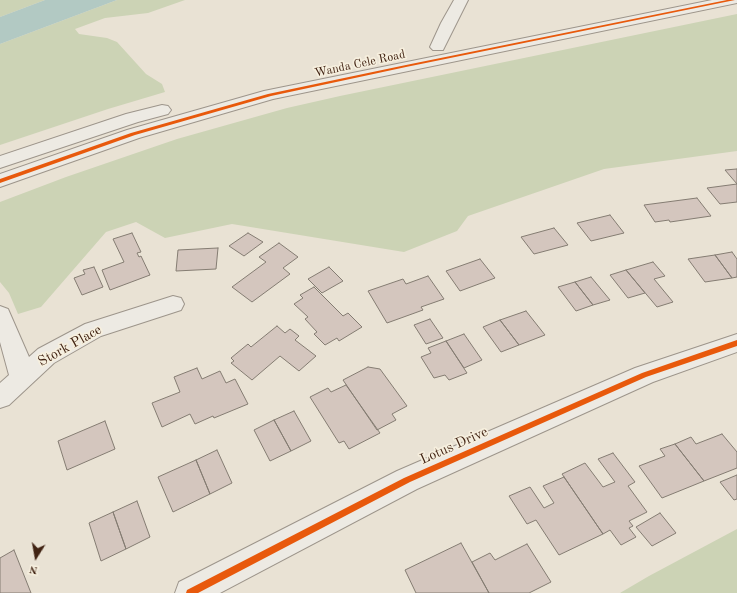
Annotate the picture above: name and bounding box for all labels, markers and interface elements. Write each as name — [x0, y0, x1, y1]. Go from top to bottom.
street label: Wanda Cele Road — [313, 47, 407, 81]
street label: Stork Place — [35, 322, 105, 370]
street label: Lotus Drive — [418, 424, 490, 468]
north arrow — [16, 537, 56, 577]
text: N — [28, 563, 39, 575]

